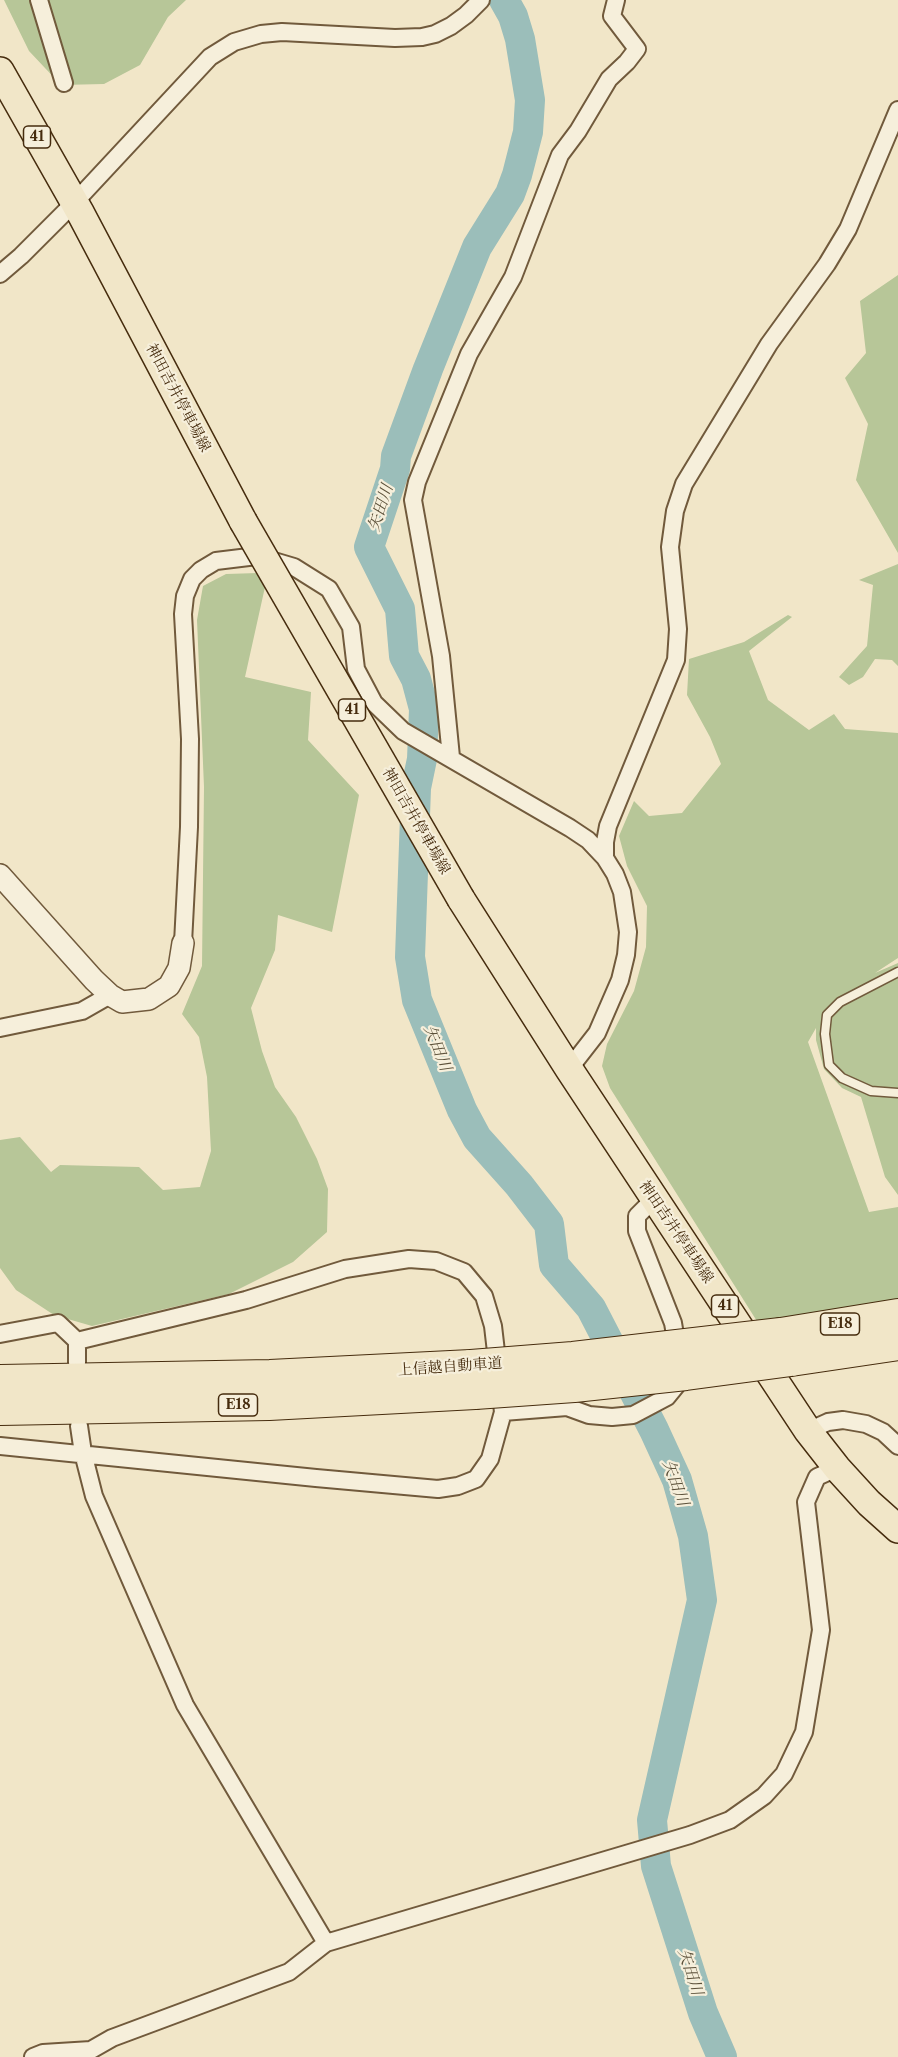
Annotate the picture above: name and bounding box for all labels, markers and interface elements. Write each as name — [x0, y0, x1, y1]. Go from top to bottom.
road number: 41 — [24, 126, 51, 148]
street label: 神田吉井停車場線 — [142, 341, 214, 455]
water label: 矢田川 — [364, 482, 398, 534]
road number: 41 — [338, 699, 366, 721]
street label: 神田吉井停車場線 — [378, 765, 454, 877]
water label: 矢田川 — [419, 1022, 455, 1074]
street label: 神田吉井停車場線 — [635, 1177, 717, 1287]
road number: 41 — [712, 1295, 738, 1317]
road number: E18 — [820, 1313, 860, 1335]
street label: 上信越自動車道 — [397, 1354, 503, 1380]
road number: E18 — [218, 1394, 258, 1416]
water label: 矢田川 — [658, 1457, 692, 1509]
water label: 矢田川 — [673, 1946, 707, 1998]

